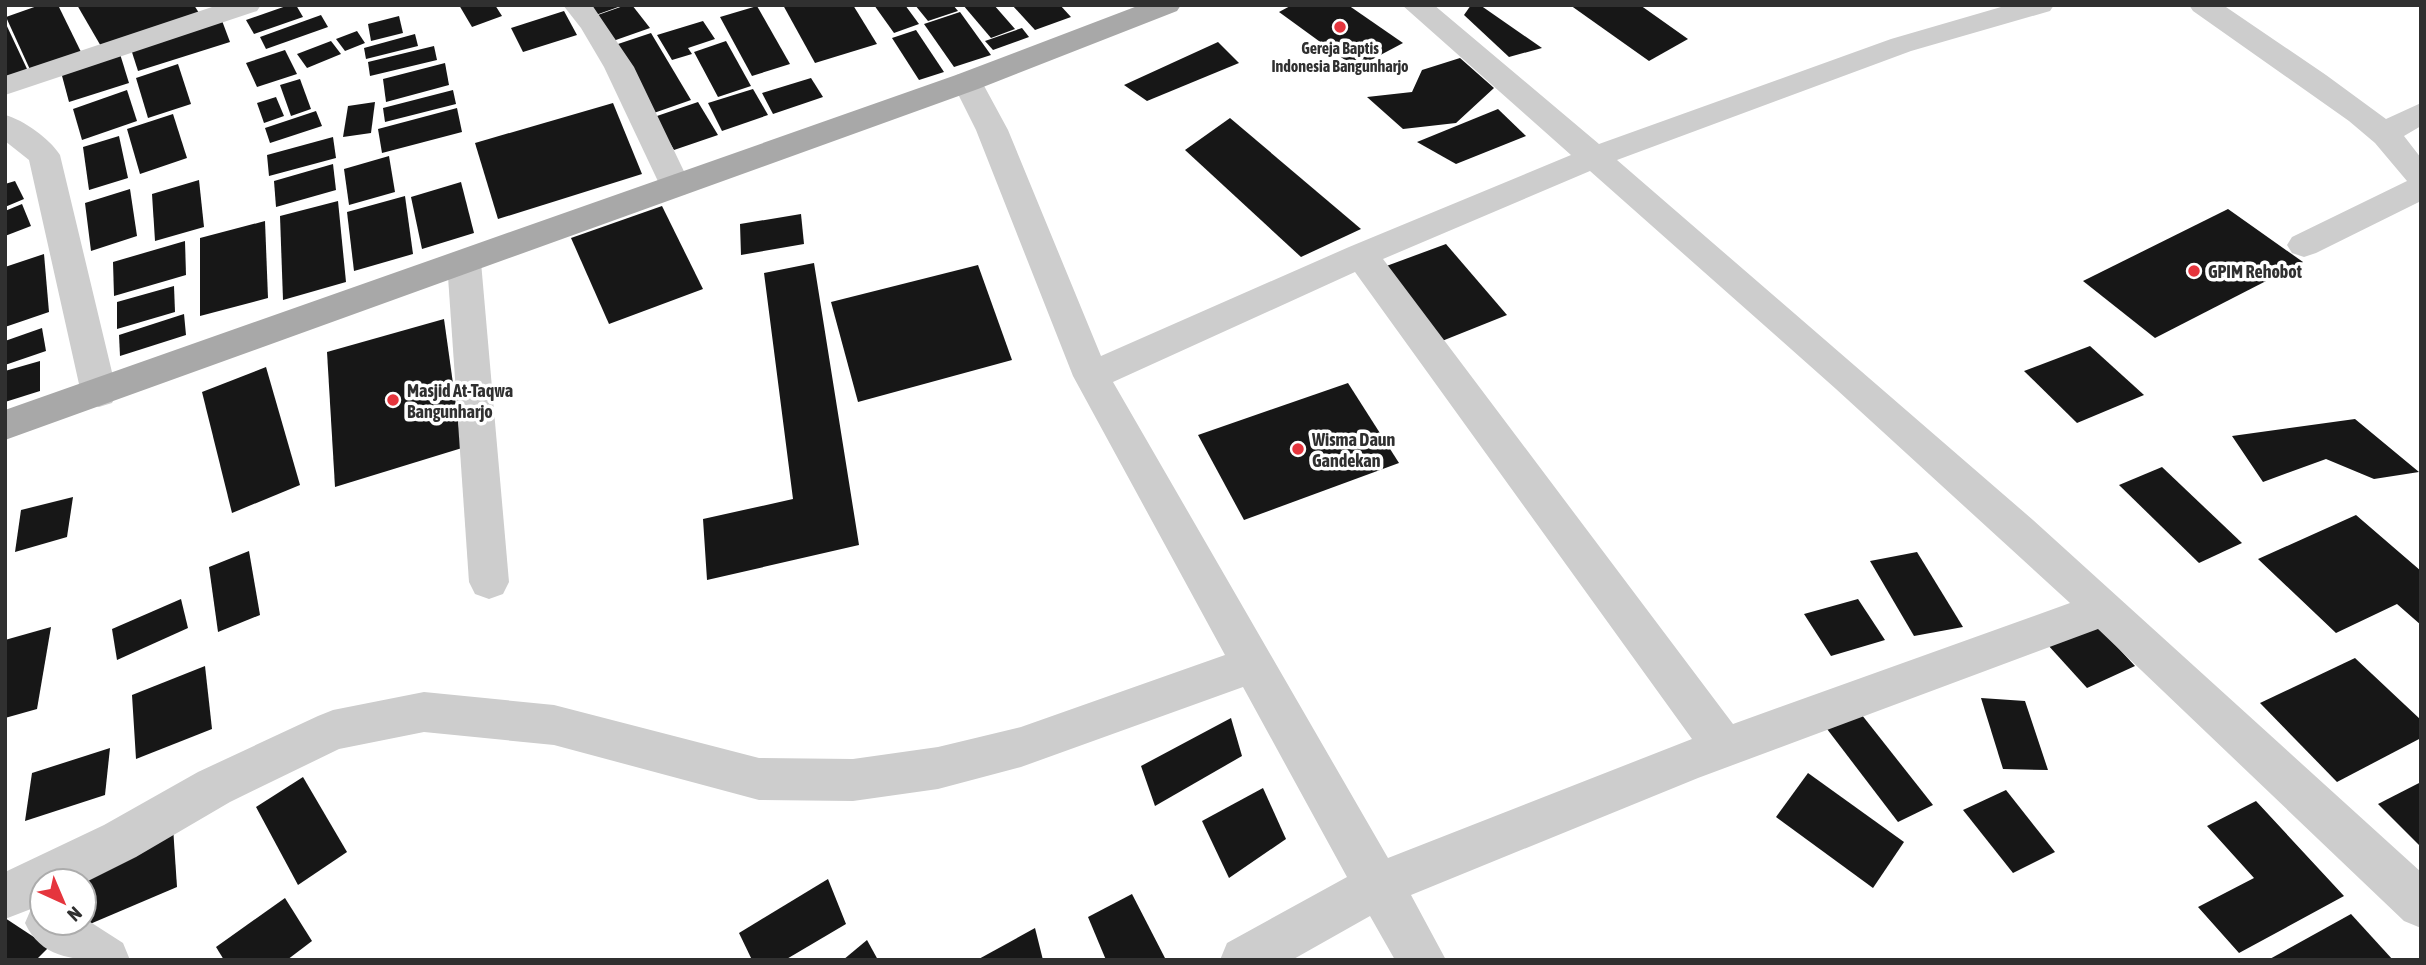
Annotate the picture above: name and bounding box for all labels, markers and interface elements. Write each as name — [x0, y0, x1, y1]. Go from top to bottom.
marker: Gereja Baptis Indonesia Bangunharjo — [1332, 19, 1348, 35]
place label: Gereja Baptis Indonesia Bangunharjo — [1271, 39, 1409, 75]
place label: GPIM Rehobot — [2208, 261, 2303, 282]
marker: GPIM Rehobot — [2186, 263, 2202, 279]
place label: Masjid At-Taqwa Bangunharjo — [407, 380, 513, 422]
marker: Masjid At-Taqwa Bangunharjo — [385, 392, 401, 408]
place label: Wisma Daun Gandekan — [1311, 429, 1395, 471]
marker: Wisma Daun Gandekan — [1290, 441, 1306, 457]
north arrow — [28, 867, 98, 937]
text: N — [63, 902, 86, 926]

